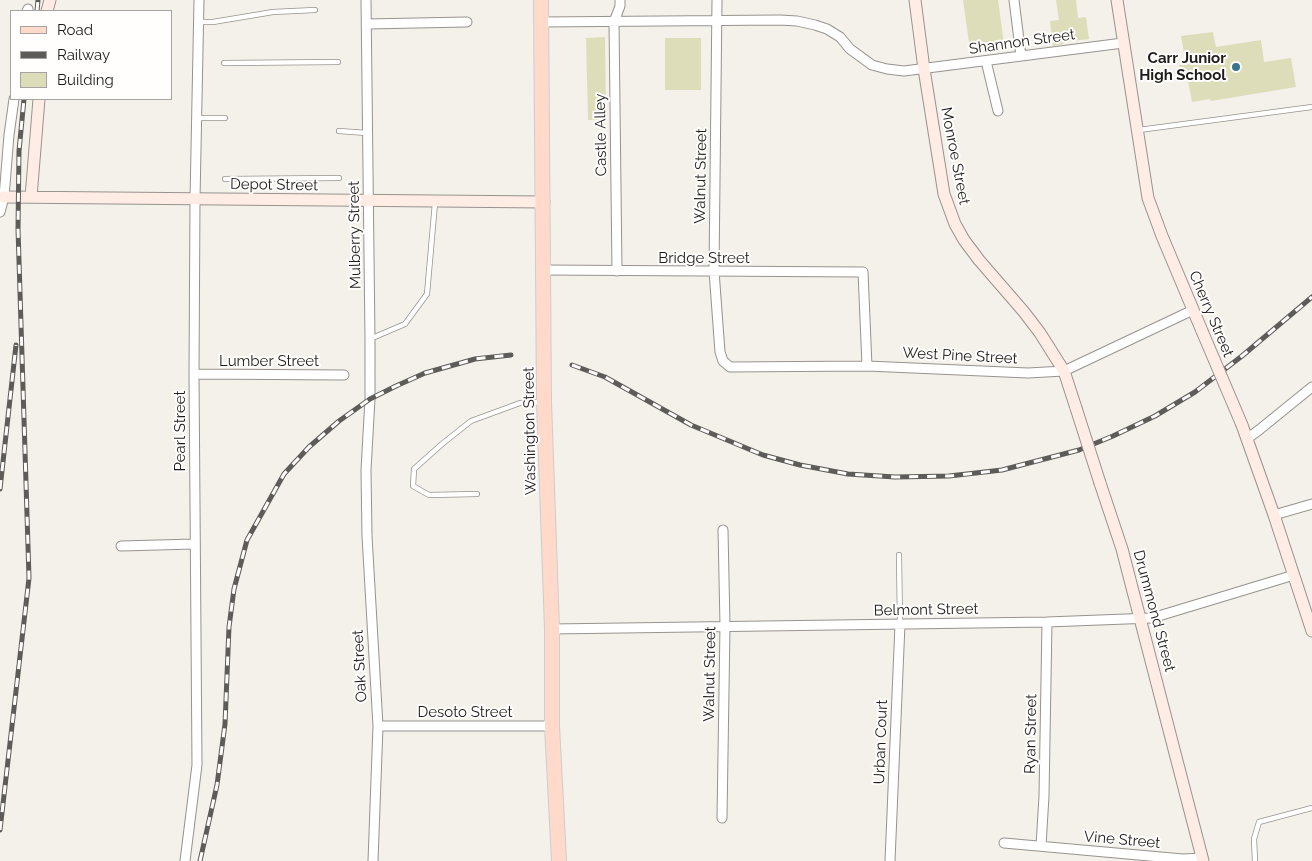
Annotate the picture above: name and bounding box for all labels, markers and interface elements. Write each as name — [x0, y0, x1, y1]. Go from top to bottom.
legend — [10, 10, 172, 100]
text: Road — [57, 21, 93, 39]
street label: Shannon Street — [968, 26, 1076, 58]
text: Railway — [57, 46, 110, 64]
place label: Carr Junior High School — [1139, 49, 1226, 84]
marker: Carr Junior High School — [1230, 61, 1242, 73]
text: Building — [57, 71, 114, 89]
street label: Castle Alley — [591, 94, 611, 176]
street label: Monroe Street — [937, 106, 973, 206]
street label: Walnut Street — [691, 128, 711, 224]
street label: Depot Street — [230, 175, 318, 195]
street label: Mulberry Street — [345, 181, 365, 289]
street label: Bridge Street — [658, 249, 750, 267]
street label: Cherry Street — [1185, 268, 1237, 360]
street label: West Pine Street — [902, 344, 1018, 368]
street label: Lumber Street — [219, 352, 319, 370]
street label: Washington Street — [520, 367, 540, 495]
street label: Pearl Street — [171, 391, 189, 471]
street label: Drummond Street — [1129, 548, 1179, 674]
street label: Belmont Street — [874, 600, 978, 620]
street label: Walnut Street — [700, 626, 720, 722]
street label: Oak Street — [349, 629, 371, 703]
street label: Ryan Street — [1021, 694, 1041, 774]
street label: Urban Court — [871, 699, 891, 785]
street label: Desoto Street — [418, 703, 512, 721]
street label: Vine Street — [1083, 828, 1161, 852]

